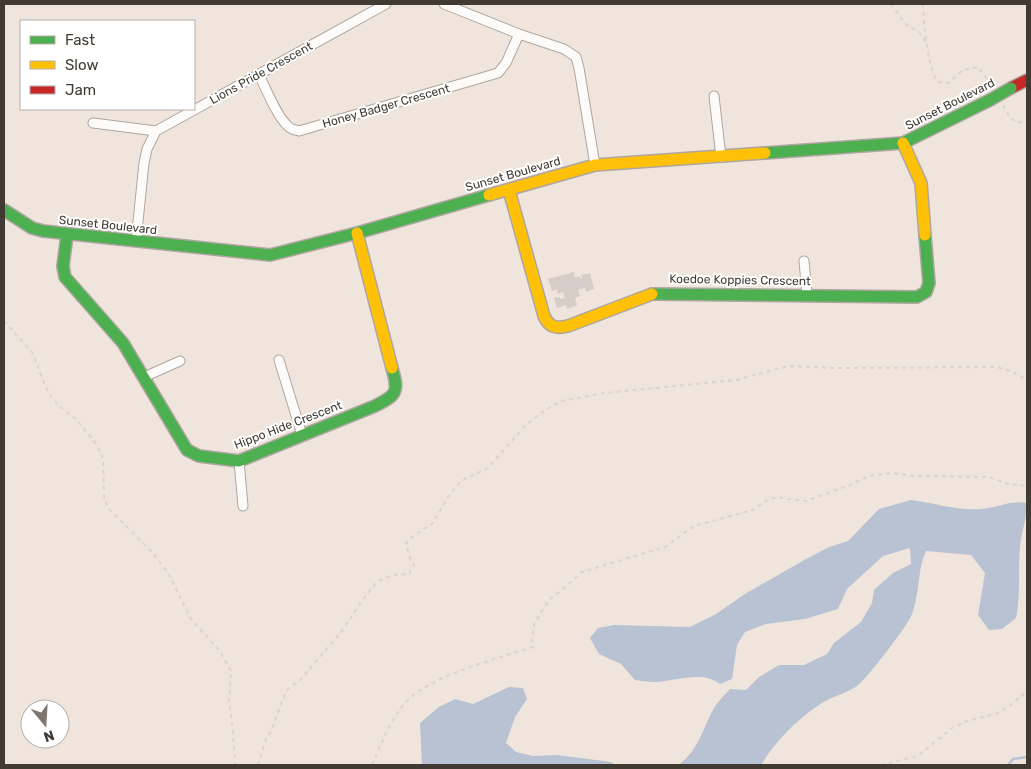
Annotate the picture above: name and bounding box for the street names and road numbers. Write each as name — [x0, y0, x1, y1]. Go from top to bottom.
street label: Lions Pride Crescent — [207, 39, 315, 107]
street label: Sunset Boulevard — [903, 75, 997, 133]
street label: Honey Badger Crescent — [321, 81, 452, 131]
street label: Sunset Boulevard — [464, 154, 562, 194]
street label: Sunset Boulevard — [58, 213, 158, 237]
street label: Koedoe Koppies Crescent — [669, 272, 811, 288]
street label: Hippo Hide Crescent — [232, 398, 344, 452]

